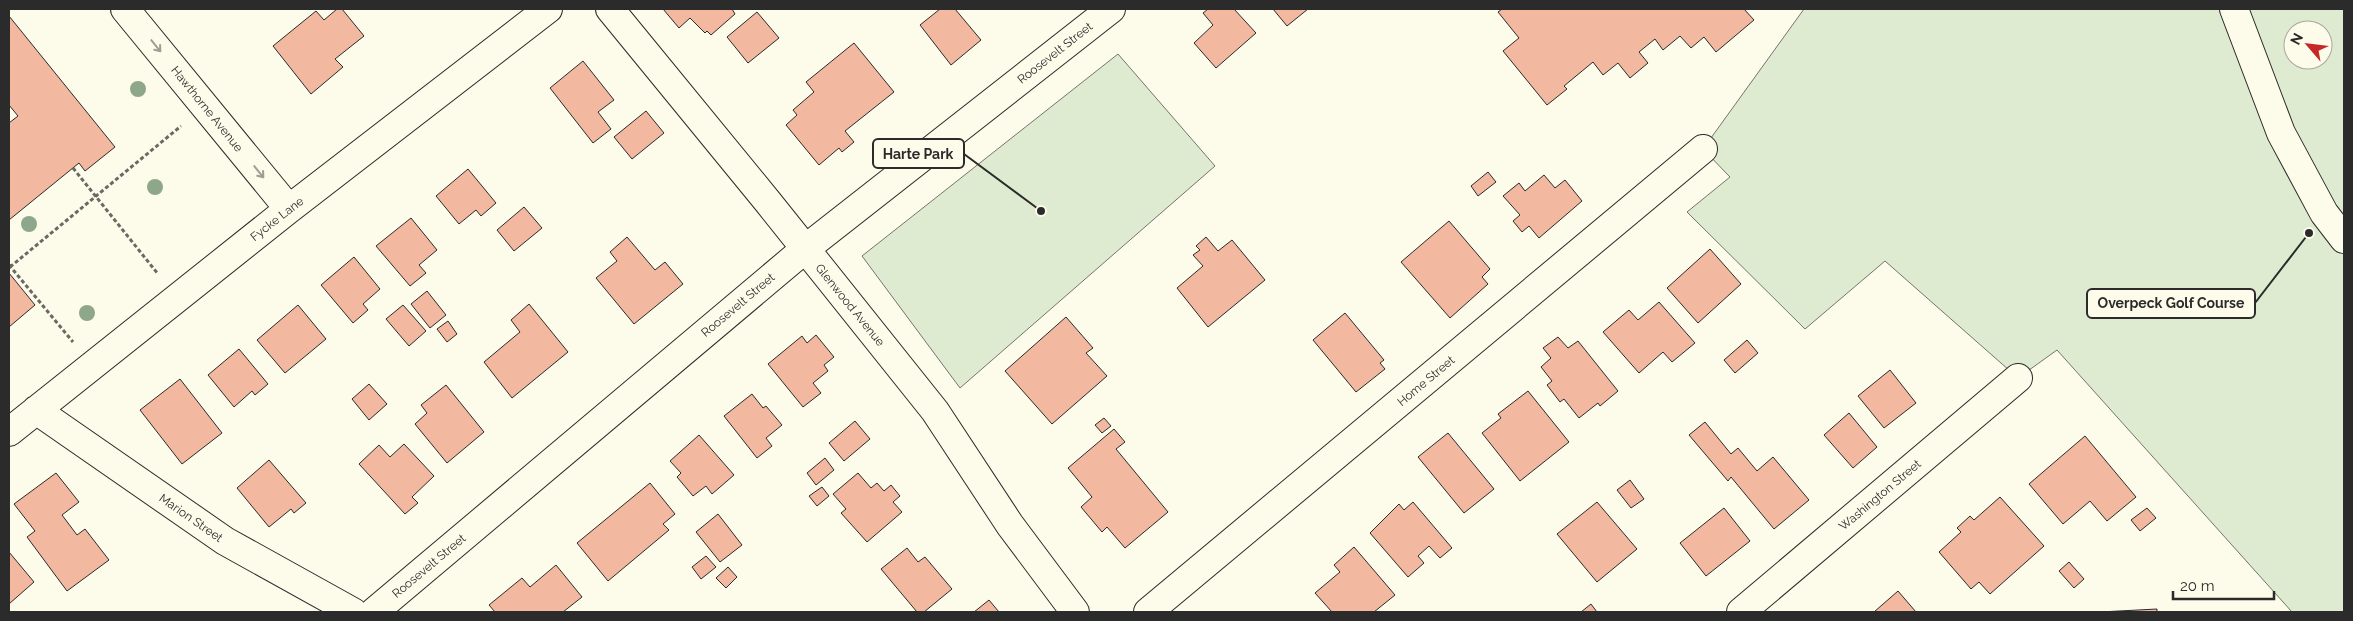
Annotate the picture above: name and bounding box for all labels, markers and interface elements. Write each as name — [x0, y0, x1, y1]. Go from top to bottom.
street label: Roosevelt Street — [1015, 19, 1095, 87]
north arrow — [2283, 20, 2333, 70]
text: N — [2287, 30, 2306, 47]
one-way arrow — [150, 40, 161, 53]
street label: Hawthorne Avenue — [168, 63, 246, 155]
callout: Harte Park — [873, 139, 964, 168]
text: Harte Park — [883, 146, 954, 162]
one-way arrow — [253, 165, 264, 178]
street label: Fycke Lane — [248, 194, 306, 244]
street label: Glenwood Avenue — [813, 261, 887, 349]
street label: Roosevelt Street — [698, 270, 778, 340]
callout: Overpeck Golf Course — [2087, 289, 2255, 318]
text: Overpeck Golf Course — [2098, 295, 2245, 311]
street label: Home Street — [1395, 353, 1457, 409]
street label: Washington Street — [1836, 457, 1924, 533]
street label: Marion Street — [157, 491, 225, 545]
street label: Roosevelt Street — [389, 531, 469, 601]
scale bar — [2173, 568, 2274, 600]
text: 20 m — [2180, 577, 2215, 595]

